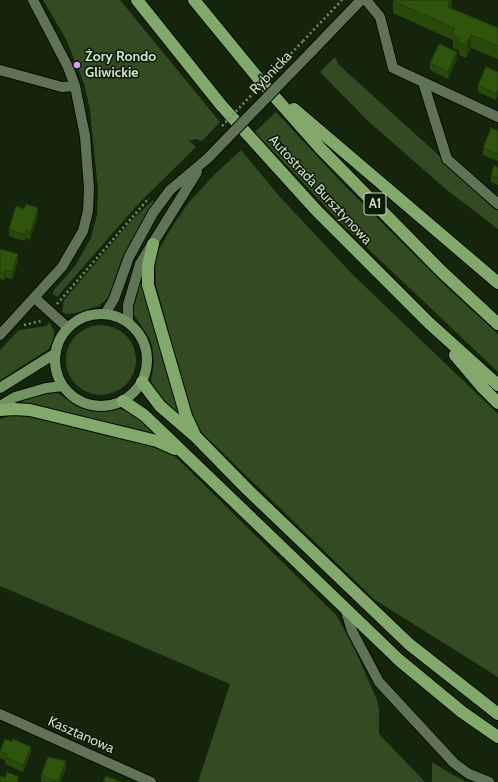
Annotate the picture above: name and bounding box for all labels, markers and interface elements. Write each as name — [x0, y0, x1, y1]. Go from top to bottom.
street label: Rybnicka — [246, 48, 296, 98]
place label: Żory Rondo Gliwickie — [85, 49, 156, 82]
marker: Żory Rondo Gliwickie — [72, 60, 82, 70]
street label: Autostrada Bursztynowa — [265, 132, 375, 248]
road number: A1 — [364, 193, 386, 215]
street label: Kasztanowa — [45, 713, 117, 757]

